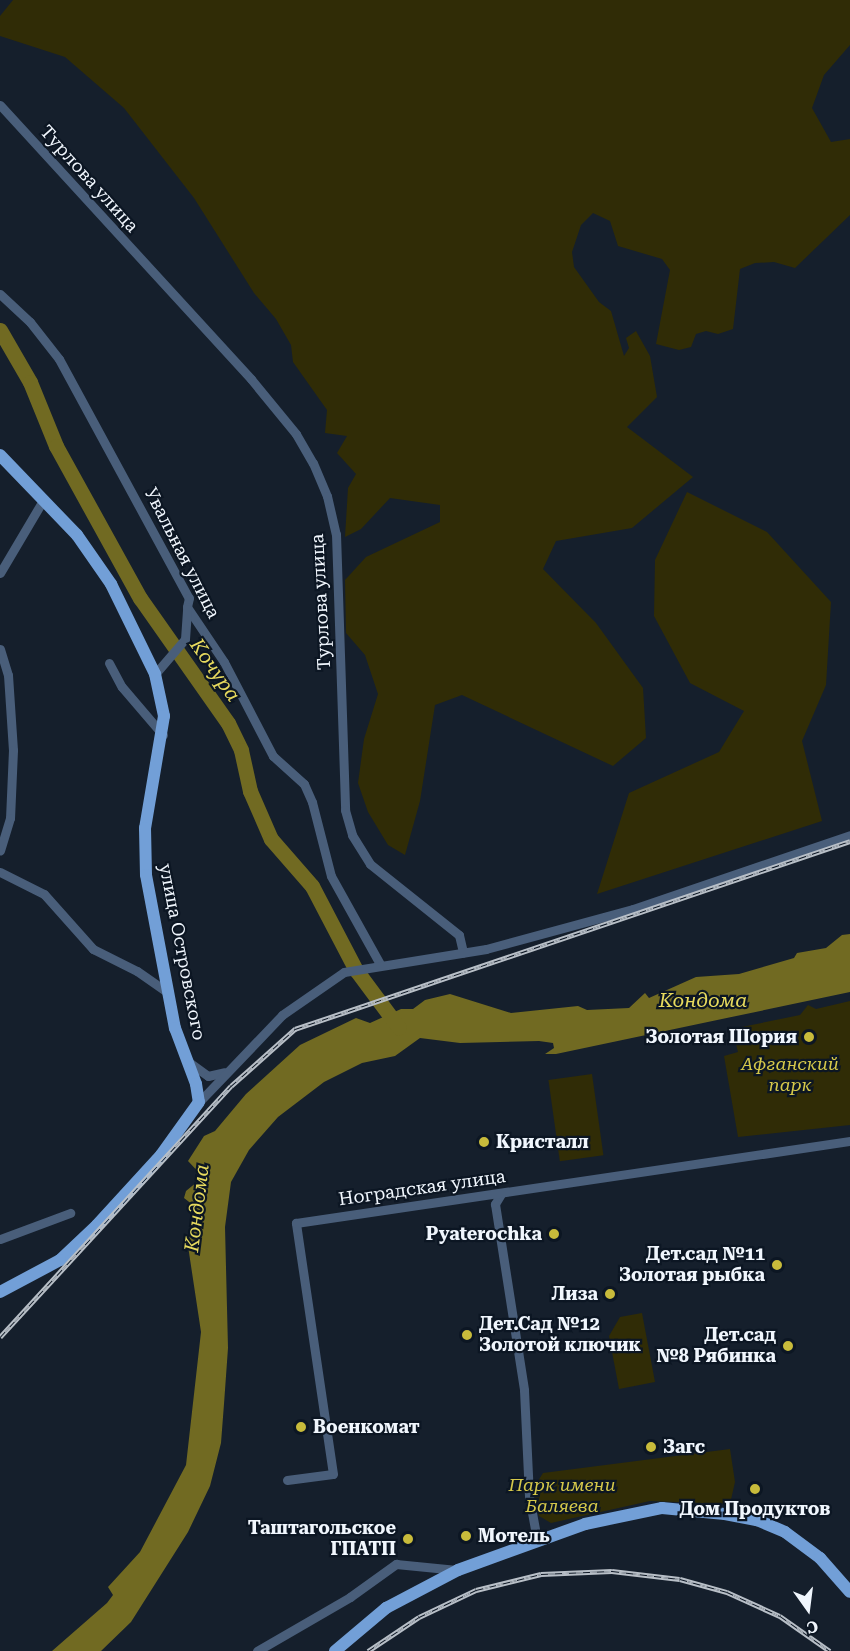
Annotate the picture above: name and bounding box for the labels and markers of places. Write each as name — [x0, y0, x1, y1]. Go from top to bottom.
place label: Золотая Шория — [645, 1026, 797, 1048]
marker: Золотая Шория — [802, 1030, 816, 1044]
place label: Кристалл — [496, 1131, 589, 1153]
marker: Кристалл — [477, 1135, 491, 1149]
place label: Pyaterochka — [426, 1223, 542, 1245]
marker: Pyaterochka — [547, 1227, 561, 1241]
place label: Дет.сад №11 Золотая рыбка — [619, 1244, 765, 1286]
marker: Дет.сад №11 Золотая рыбка — [770, 1258, 784, 1272]
place label: Лиза — [552, 1283, 598, 1305]
marker: Лиза — [603, 1287, 617, 1301]
place label: Дет.Сад №12 Золотой ключик — [479, 1314, 641, 1356]
place label: Дет.сад №8 Рябинка — [656, 1325, 776, 1368]
marker: Дет.Сад №12 Золотой ключик — [460, 1328, 474, 1342]
marker: Дет.сад №8 Рябинка — [781, 1339, 795, 1353]
place label: Военкомат — [313, 1416, 420, 1438]
marker: Военкомат — [294, 1420, 308, 1434]
place label: Загс — [663, 1436, 705, 1458]
marker: Загс — [644, 1440, 658, 1454]
marker: Дом Продуктов — [748, 1482, 762, 1496]
place label: Дом Продуктов — [679, 1498, 831, 1520]
place label: Таштагольское ГПАТП — [248, 1518, 396, 1561]
place label: Мотель — [478, 1525, 550, 1547]
marker: Мотель — [459, 1529, 473, 1543]
marker: Таштагольское ГПАТП — [401, 1532, 415, 1546]

